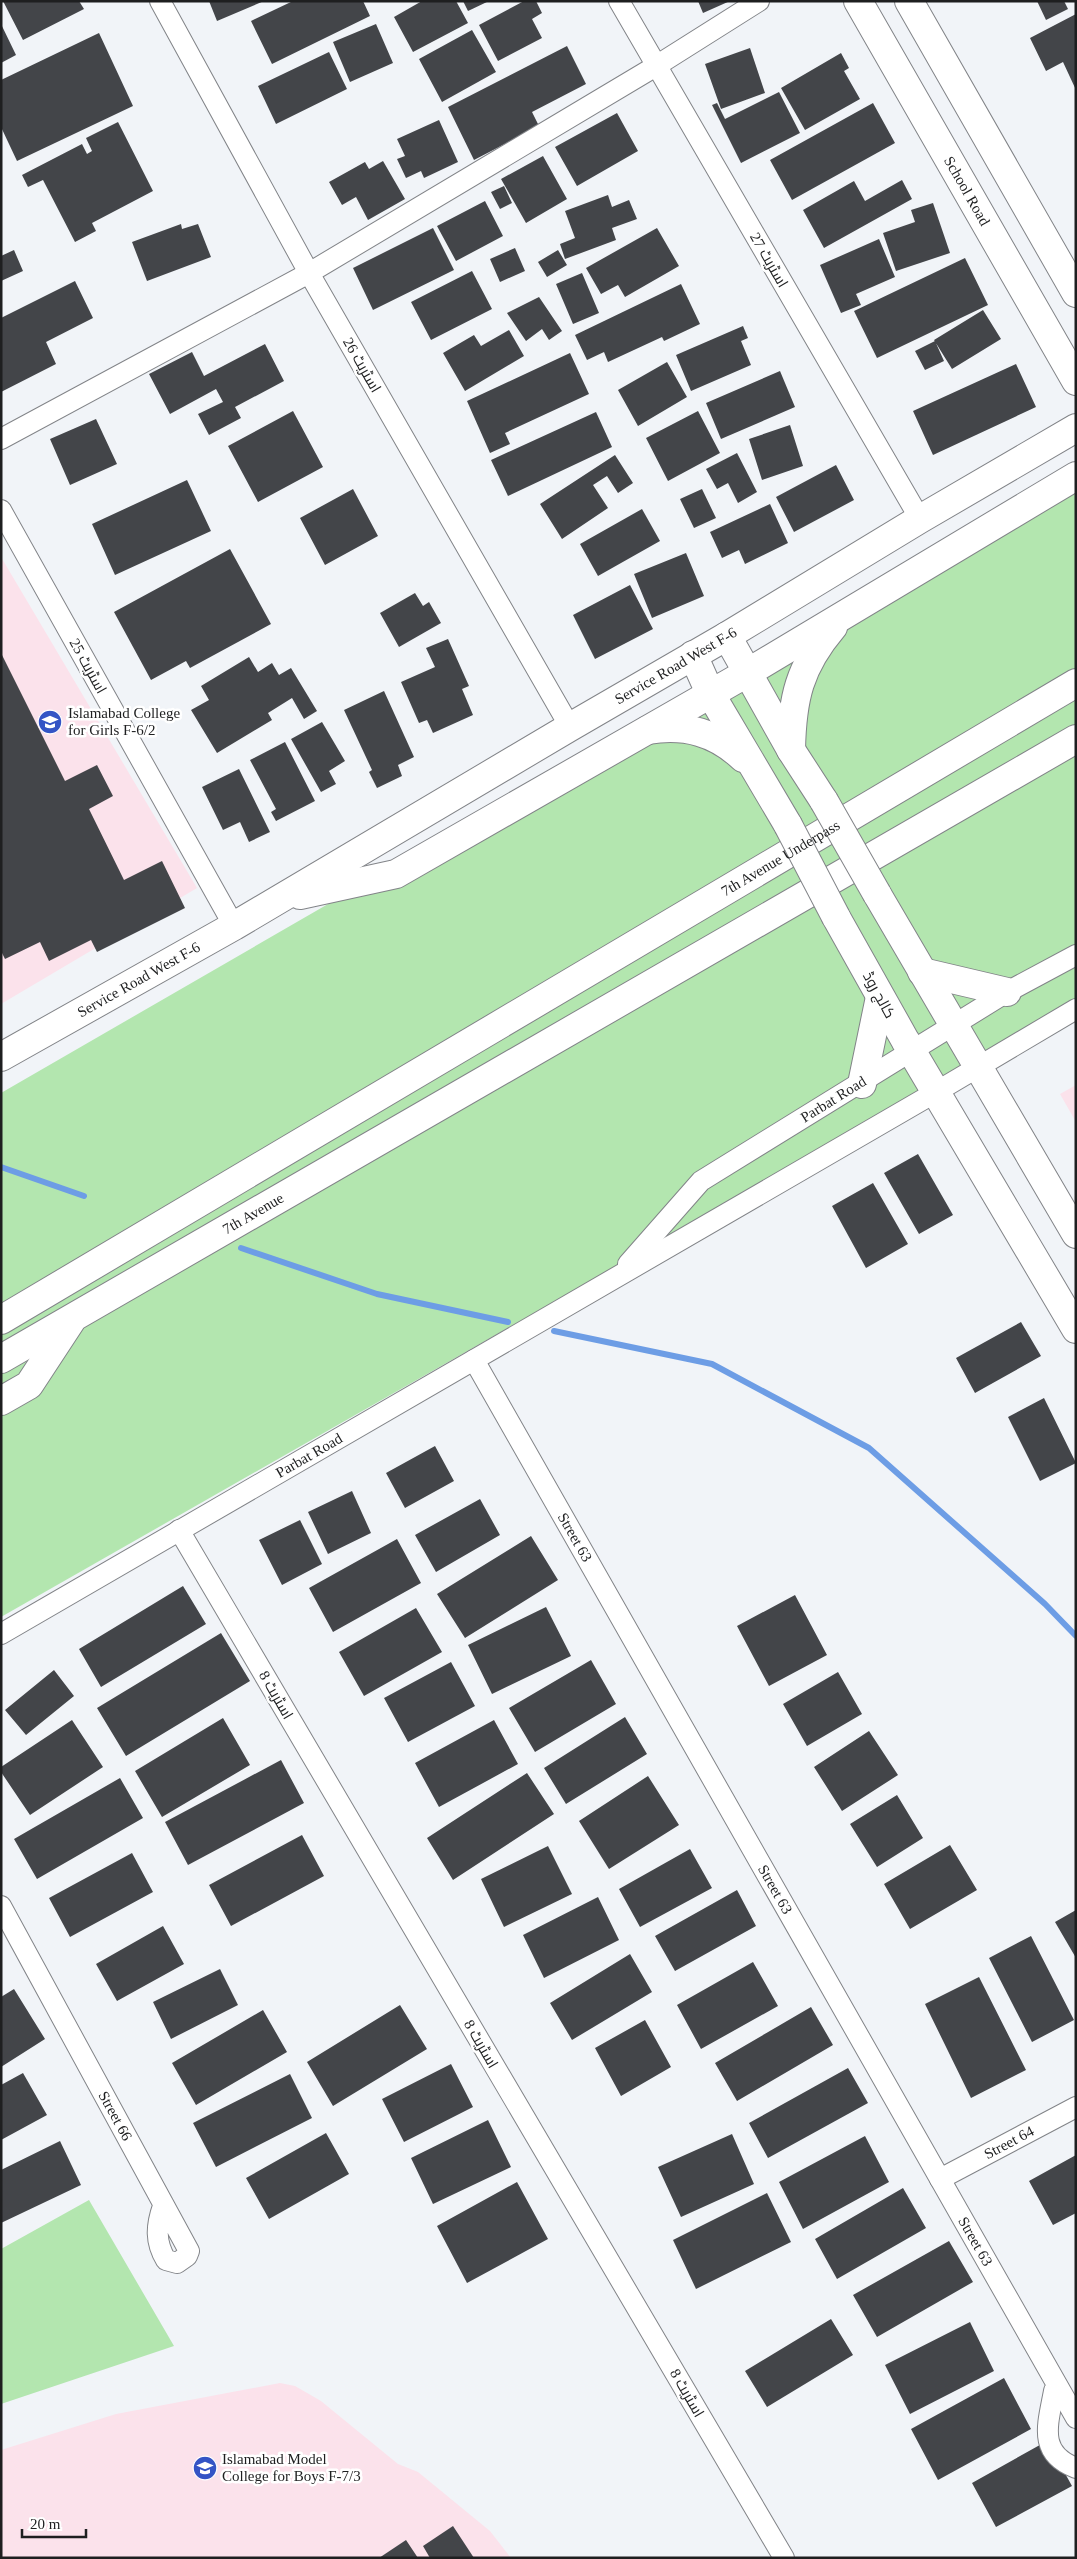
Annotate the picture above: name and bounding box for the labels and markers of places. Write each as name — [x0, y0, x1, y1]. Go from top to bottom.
place label: Islamabad College for Girls F-6/2 — [68, 705, 180, 738]
school or university icon: Islamabad College for Girls F-6/2 — [37, 709, 63, 735]
place label: Islamabad Model College for Boys F-7/3 — [222, 2451, 361, 2484]
school or university icon: Islamabad Model College for Boys F-7/3 — [192, 2455, 218, 2481]

